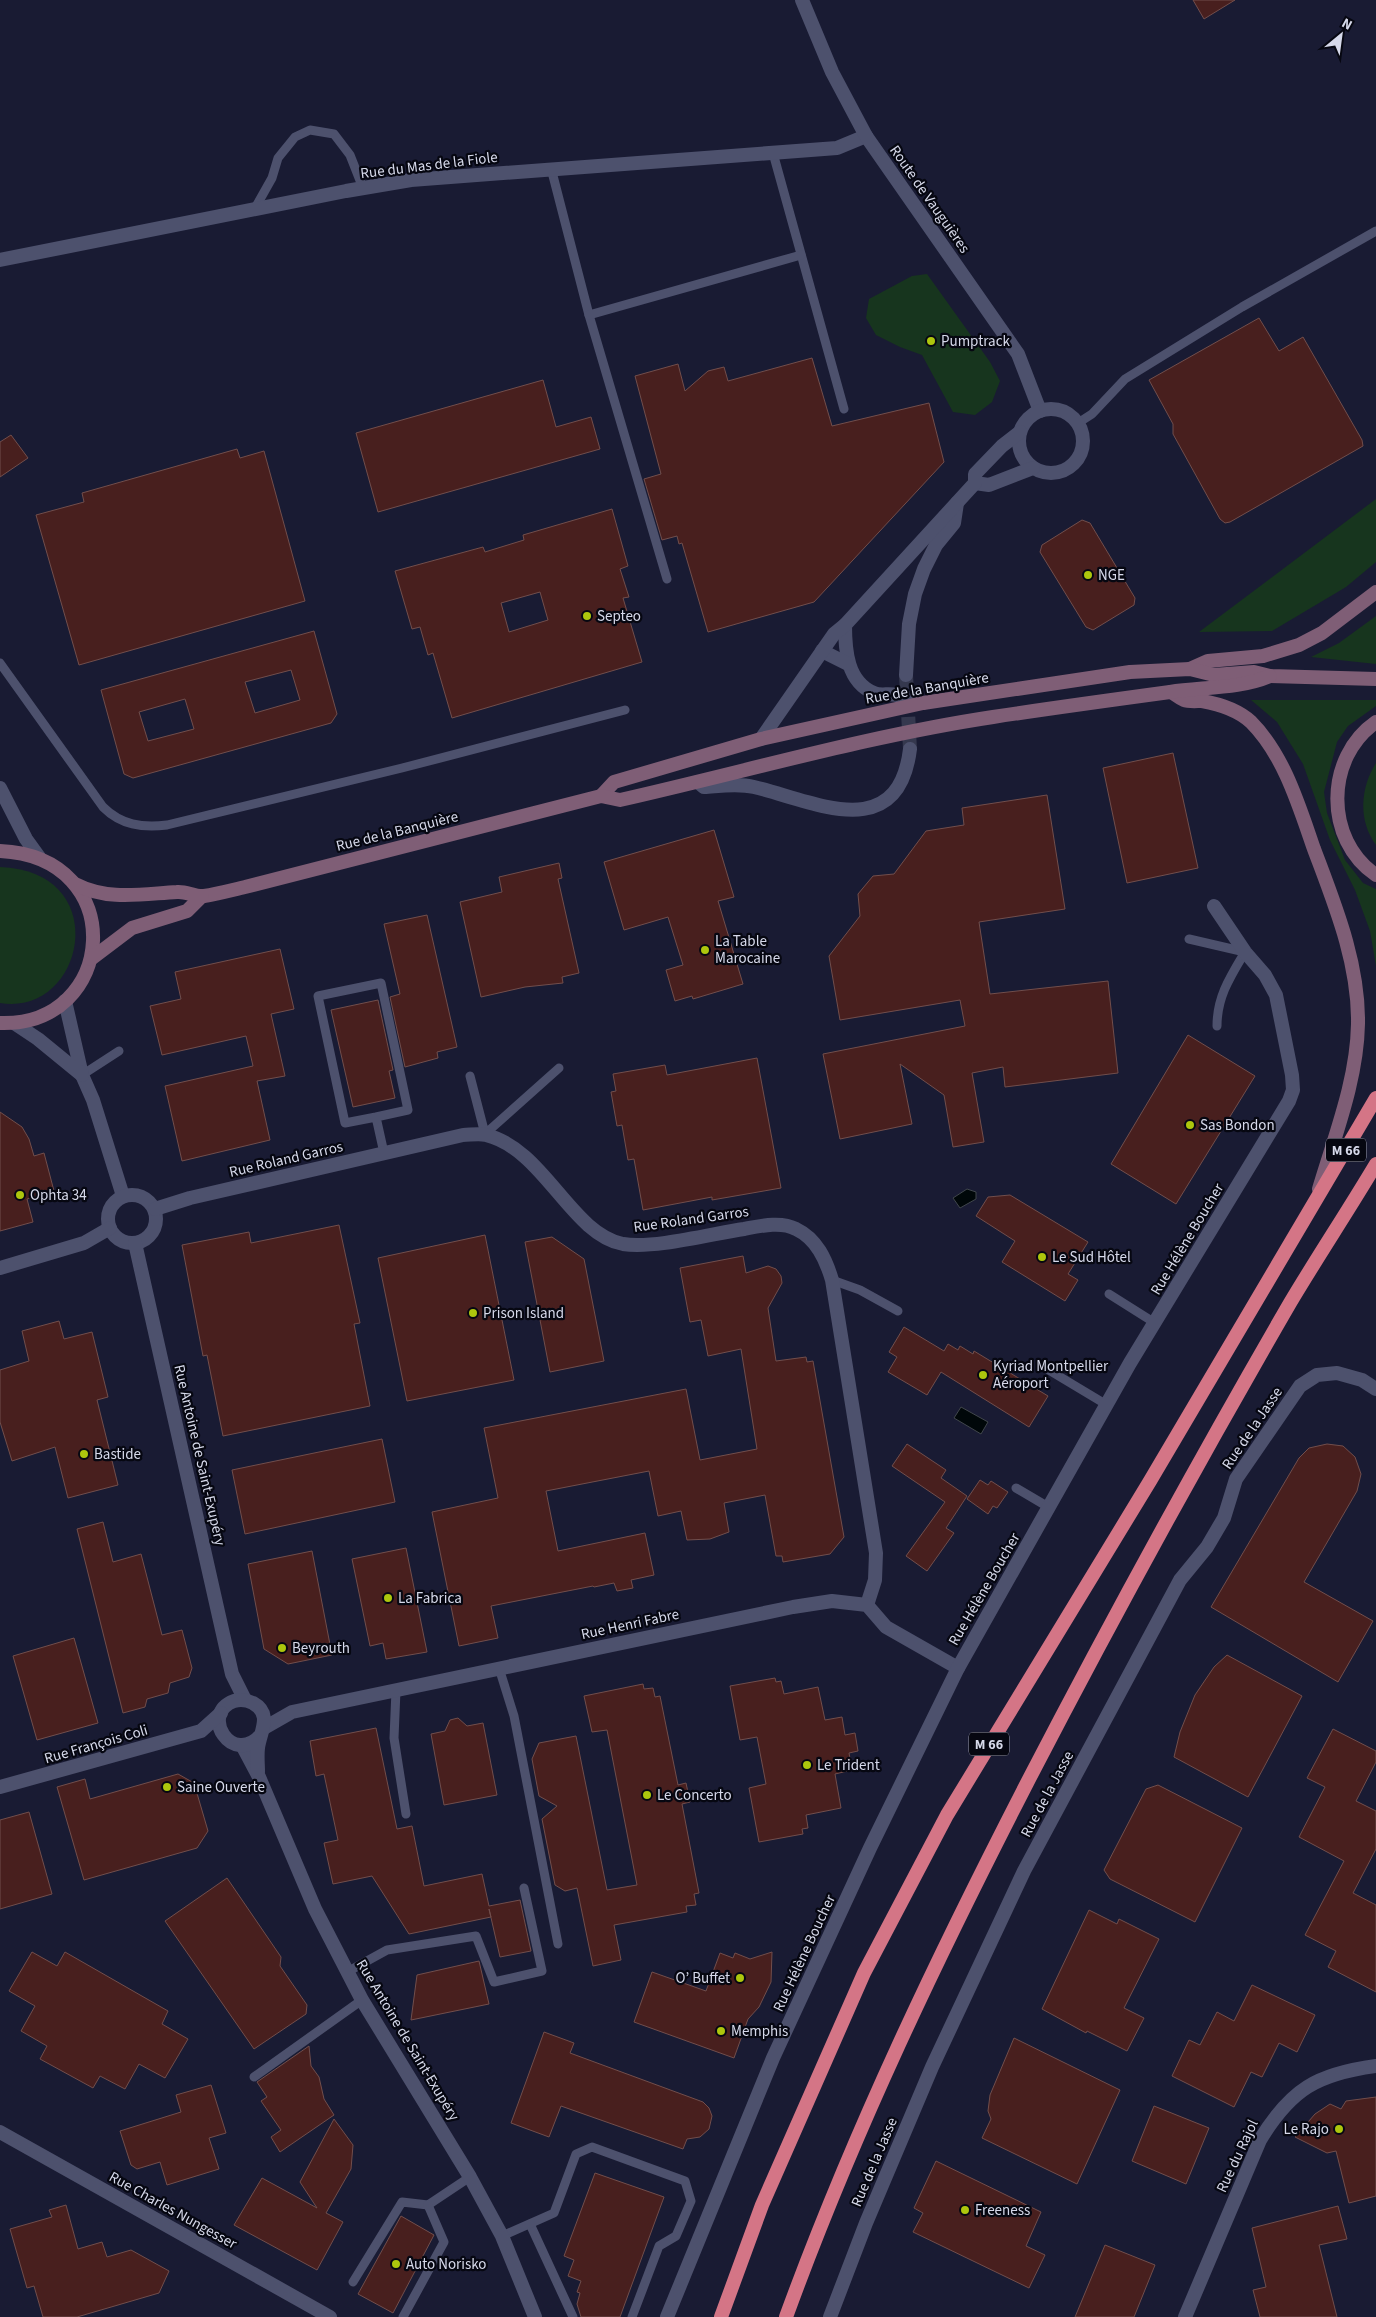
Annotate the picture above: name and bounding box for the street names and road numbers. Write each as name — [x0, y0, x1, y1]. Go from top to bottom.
street label: Route de Vauguières — [884, 141, 975, 258]
street label: Rue du Mas de la Fiole — [359, 147, 499, 184]
street label: Rue de la Banquière — [864, 667, 990, 710]
street label: Rue de la Banquière — [334, 806, 460, 857]
street label: Rue Roland Garros — [227, 1136, 345, 1183]
road number: M 66 — [1326, 1138, 1366, 1162]
street label: Rue Hélène Boucher — [1146, 1179, 1230, 1299]
street label: Rue Roland Garros — [632, 1201, 750, 1238]
street label: Rue Antoine de Saint-Exupéry — [168, 1363, 231, 1548]
street label: Rue de la Jasse — [1217, 1383, 1288, 1474]
street label: Rue Hélène Boucher — [944, 1528, 1026, 1650]
street label: Rue Henri Fabre — [579, 1604, 681, 1645]
street label: Rue François Coli — [42, 1720, 150, 1769]
road number: M 66 — [969, 1732, 1009, 1756]
street label: Rue de la Jasse — [1016, 1747, 1079, 1841]
street label: Rue Hélène Boucher — [768, 1890, 841, 2015]
street label: Rue Antoine de Saint-Exupéry — [351, 1956, 464, 2125]
street label: Rue de la Jasse — [846, 2114, 903, 2210]
street label: Rue du Rajol — [1211, 2116, 1264, 2196]
street label: Rue Charles Nungesser — [105, 2167, 241, 2255]

